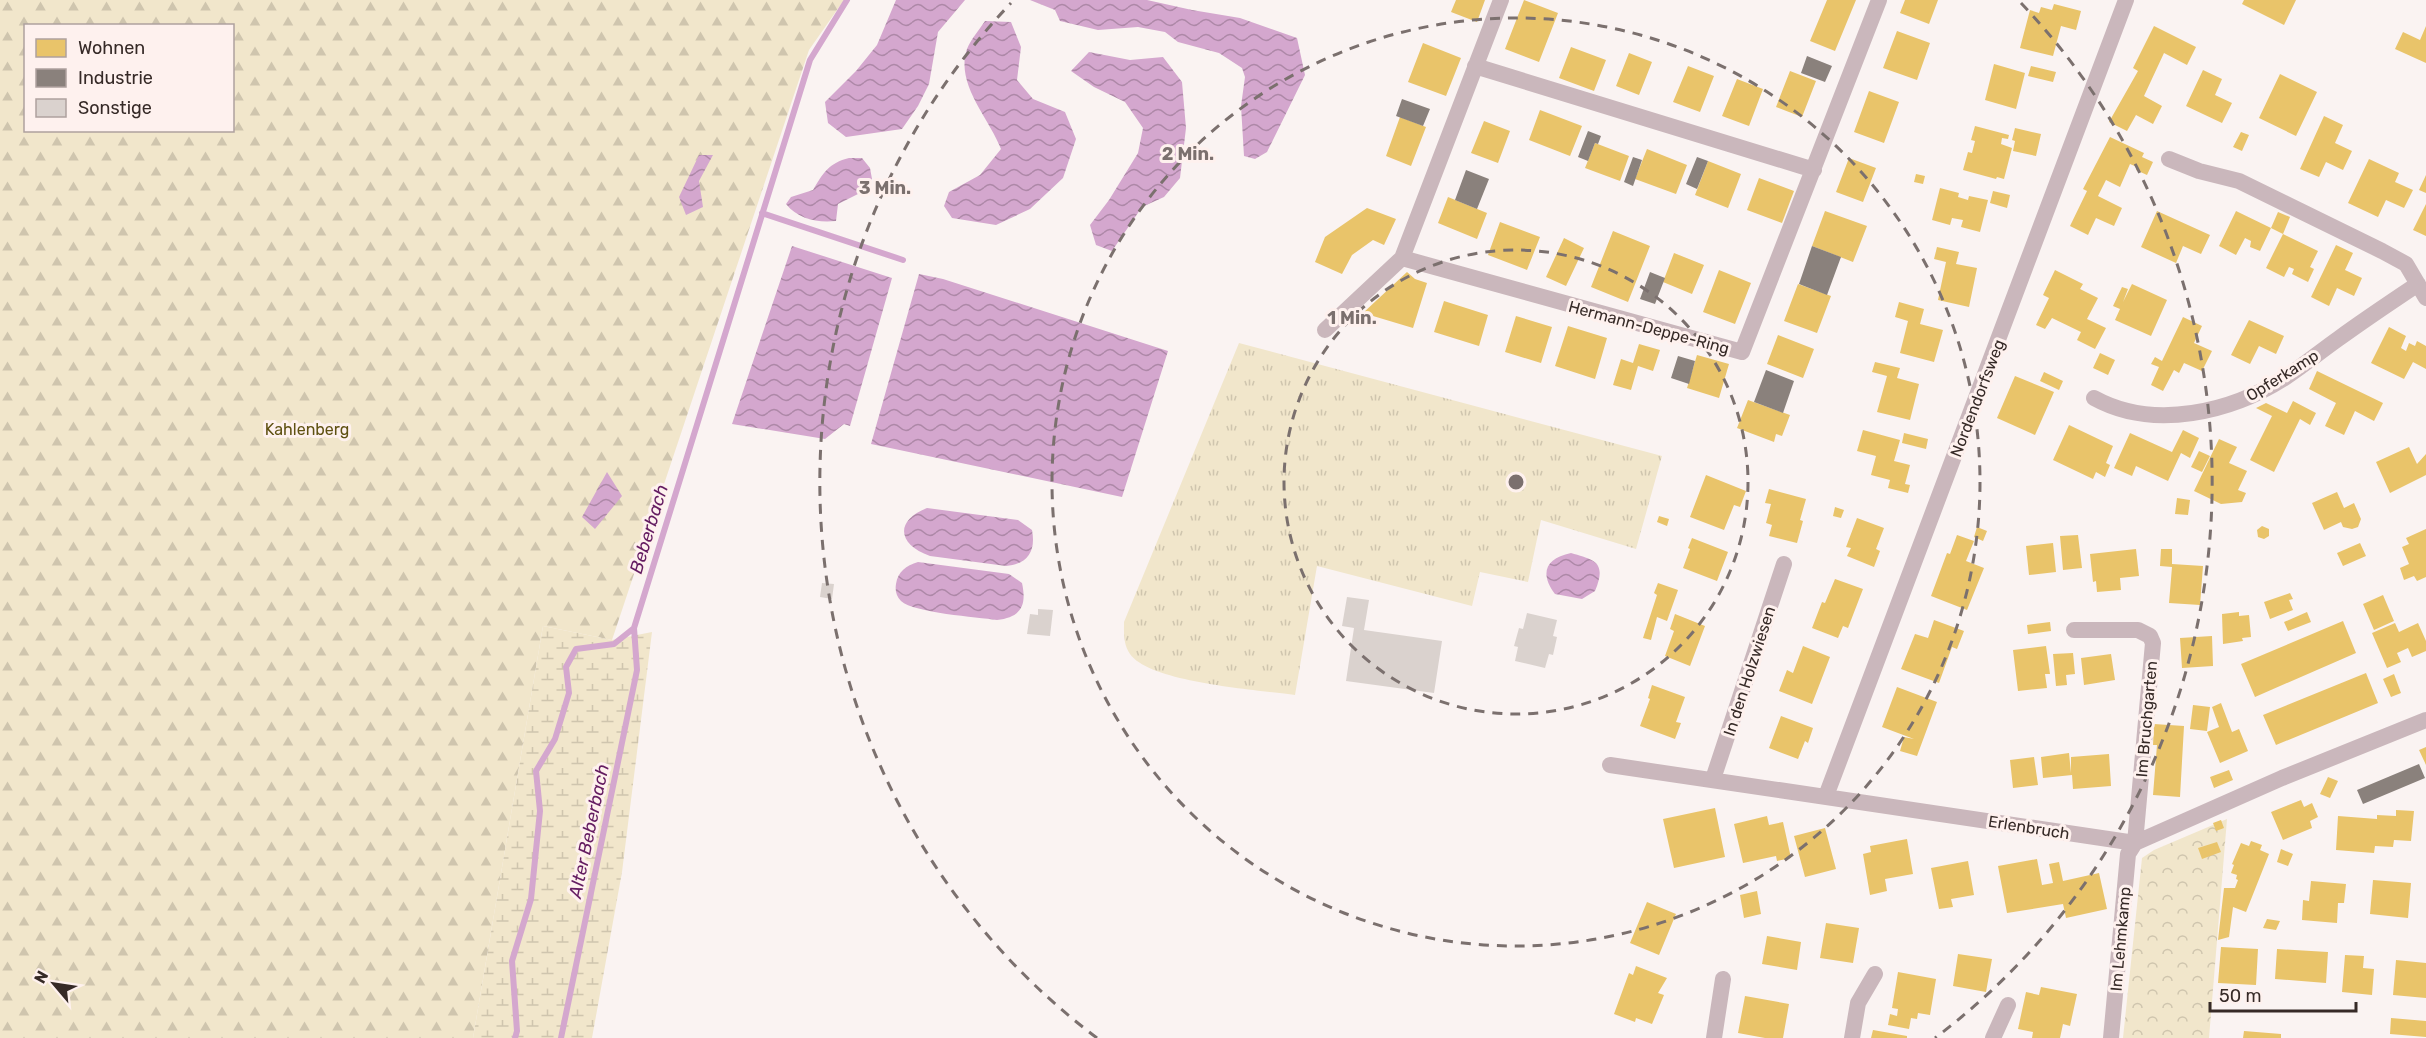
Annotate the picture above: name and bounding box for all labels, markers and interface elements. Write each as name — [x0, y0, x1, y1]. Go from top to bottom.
legend — [24, 24, 234, 132]
text: Wohnen — [78, 37, 145, 59]
text: Industrie — [78, 67, 153, 89]
text: Sonstige — [78, 97, 152, 119]
text: 2 Min. — [1162, 143, 1214, 165]
text: 3 Min. — [859, 177, 911, 199]
street label: Hermann-Deppe-Ring — [1566, 297, 1731, 358]
text: 1 Min. — [1327, 307, 1377, 329]
street label: Nordendorfsweg — [1946, 337, 2009, 460]
street label: Opferkamp — [2242, 346, 2322, 405]
park label: Kahlenberg — [265, 420, 349, 439]
centre of rings — [1506, 472, 1526, 492]
water label: Beberbach — [625, 482, 673, 576]
street label: In den Holzwiesen — [1720, 604, 1779, 738]
street label: Im Bruchgarten — [2132, 660, 2161, 778]
water label: Alter Beberbach — [564, 762, 614, 901]
street label: Erlenbruch — [1987, 812, 2071, 843]
street label: Im Lehmkamp — [2106, 886, 2135, 992]
north arrow — [24, 954, 84, 1014]
text: N — [30, 967, 52, 987]
scale bar — [2210, 975, 2356, 1013]
text: 50 m — [2219, 985, 2262, 1007]

